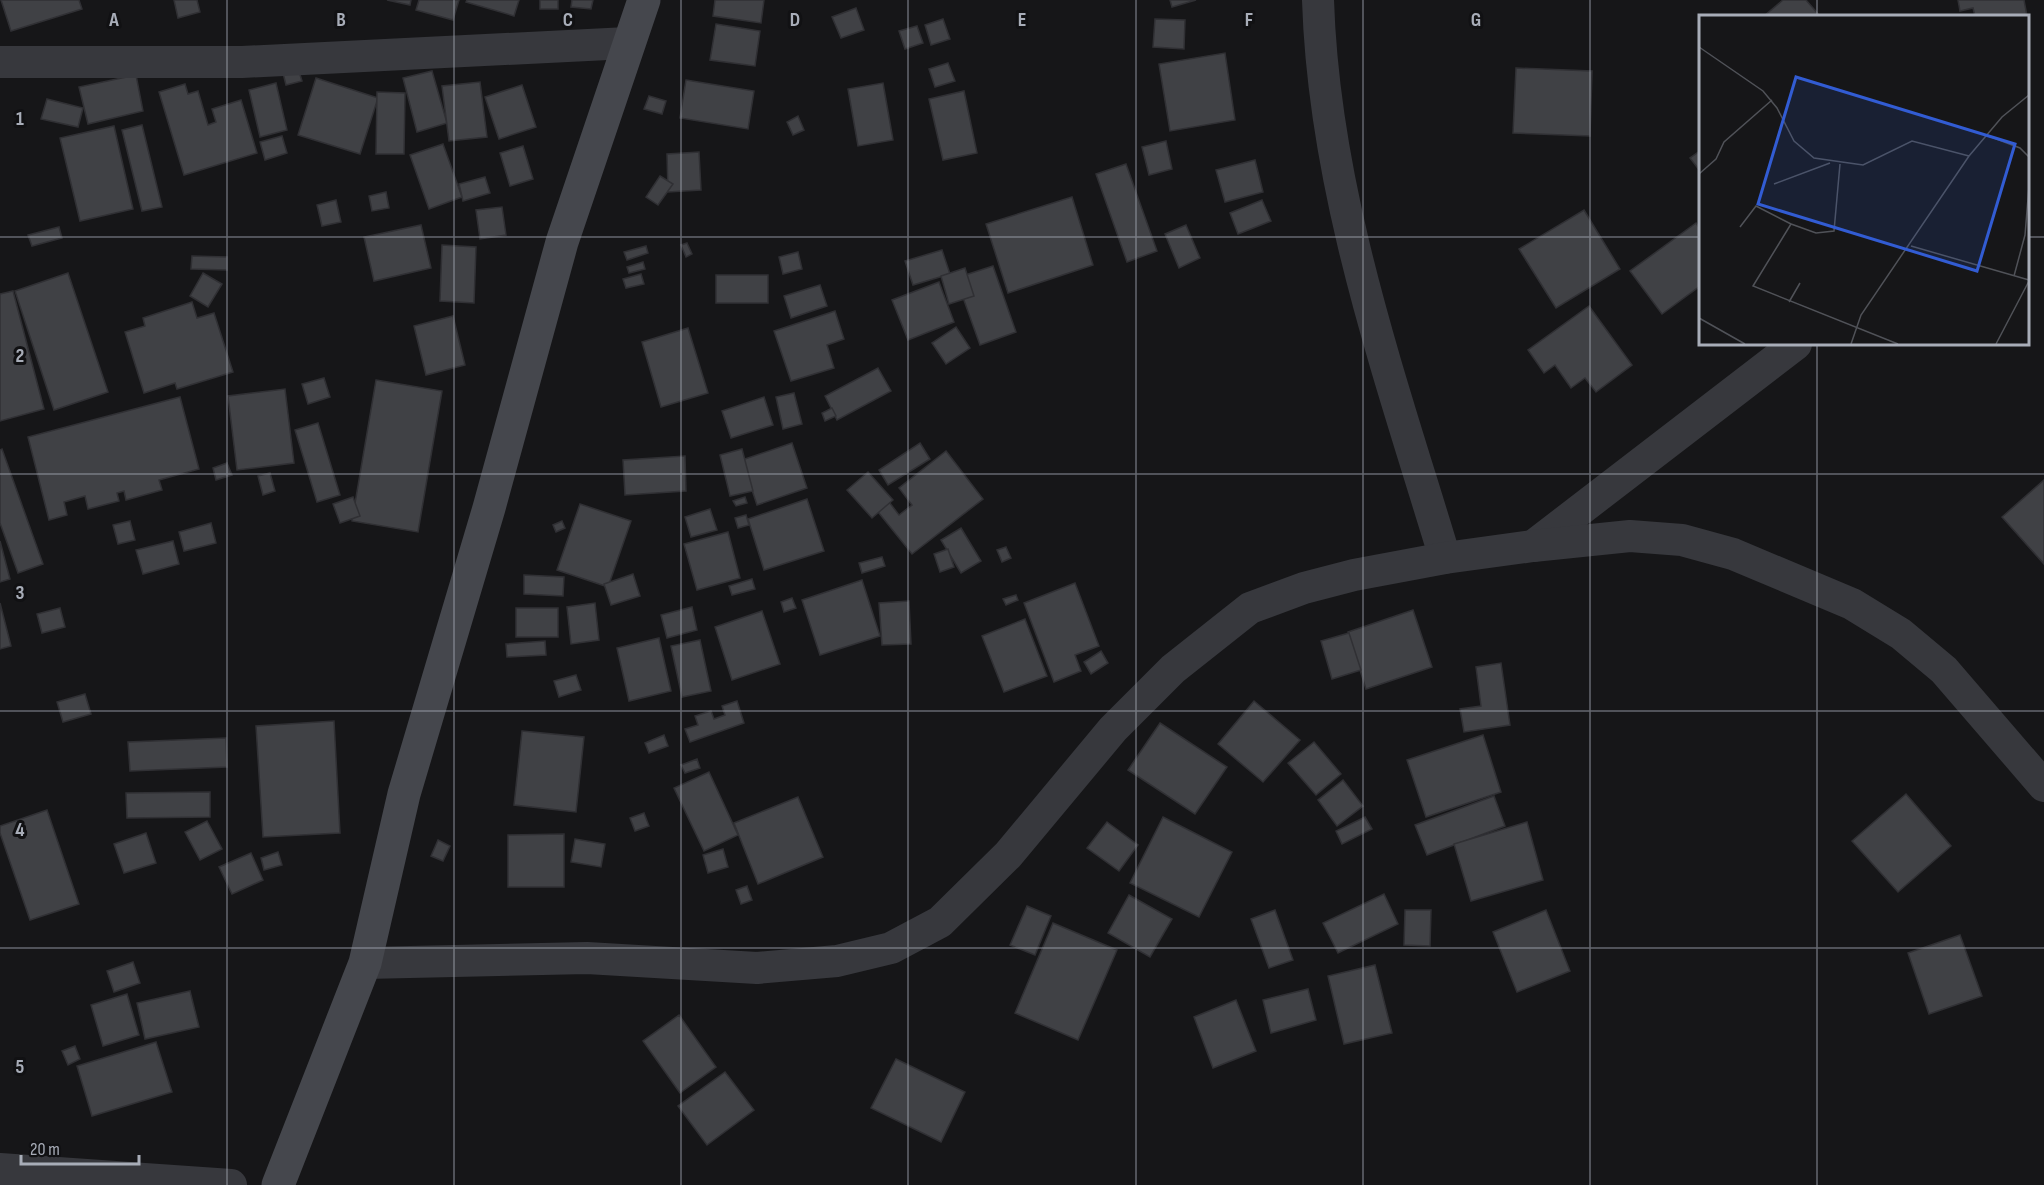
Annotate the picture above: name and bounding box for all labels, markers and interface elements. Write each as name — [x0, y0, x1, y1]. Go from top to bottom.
text: A — [108, 8, 119, 32]
text: B — [336, 8, 346, 32]
text: C — [563, 8, 573, 32]
text: D — [790, 8, 800, 32]
text: E — [1018, 8, 1026, 32]
text: F — [1245, 8, 1253, 32]
text: G — [1471, 8, 1481, 32]
inset map — [1699, 15, 2029, 345]
text: 1 — [16, 107, 24, 131]
text: 2 — [16, 344, 24, 368]
text: 3 — [16, 581, 25, 605]
text: 4 — [15, 818, 25, 842]
text: 5 — [16, 1055, 25, 1079]
scale bar — [21, 1128, 140, 1166]
text: 20 m — [30, 1139, 60, 1160]

